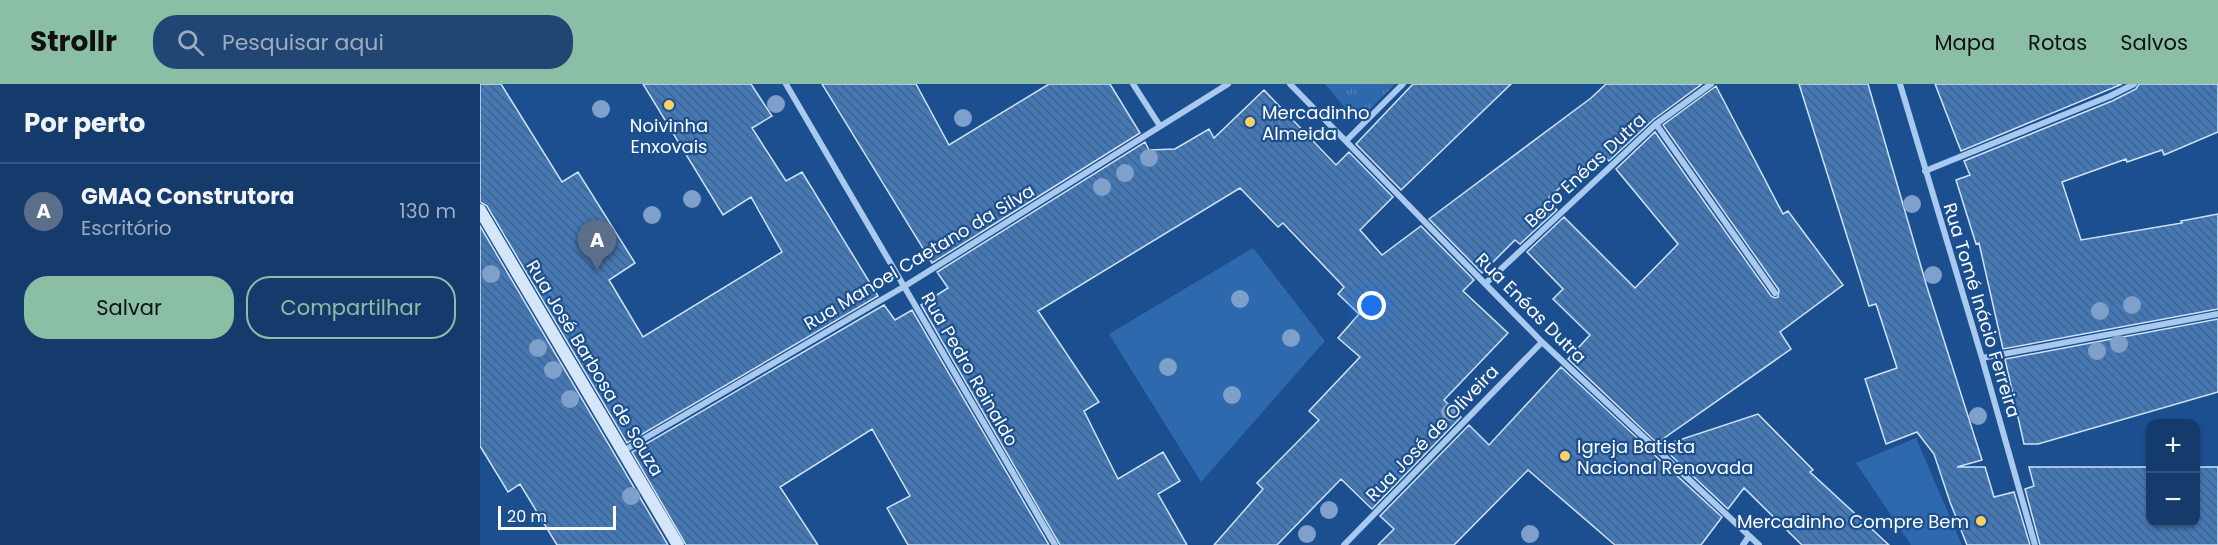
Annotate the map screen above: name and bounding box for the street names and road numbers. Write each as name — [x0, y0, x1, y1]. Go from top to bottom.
street label: Beco Enéas Dutra — [1519, 107, 1651, 233]
street label: Rua Manoel Caetano da Silva — [799, 178, 1039, 336]
street label: Rua Tomé Inácio Ferreira — [1937, 200, 2027, 420]
street label: Rua Enéas Dutra — [1470, 247, 1592, 369]
street label: Rua José Barbosa de Souza — [520, 255, 670, 481]
street label: Rua Pedro Reinaldo — [916, 287, 1024, 451]
street label: Rua José de Oliveira — [1360, 359, 1504, 507]

